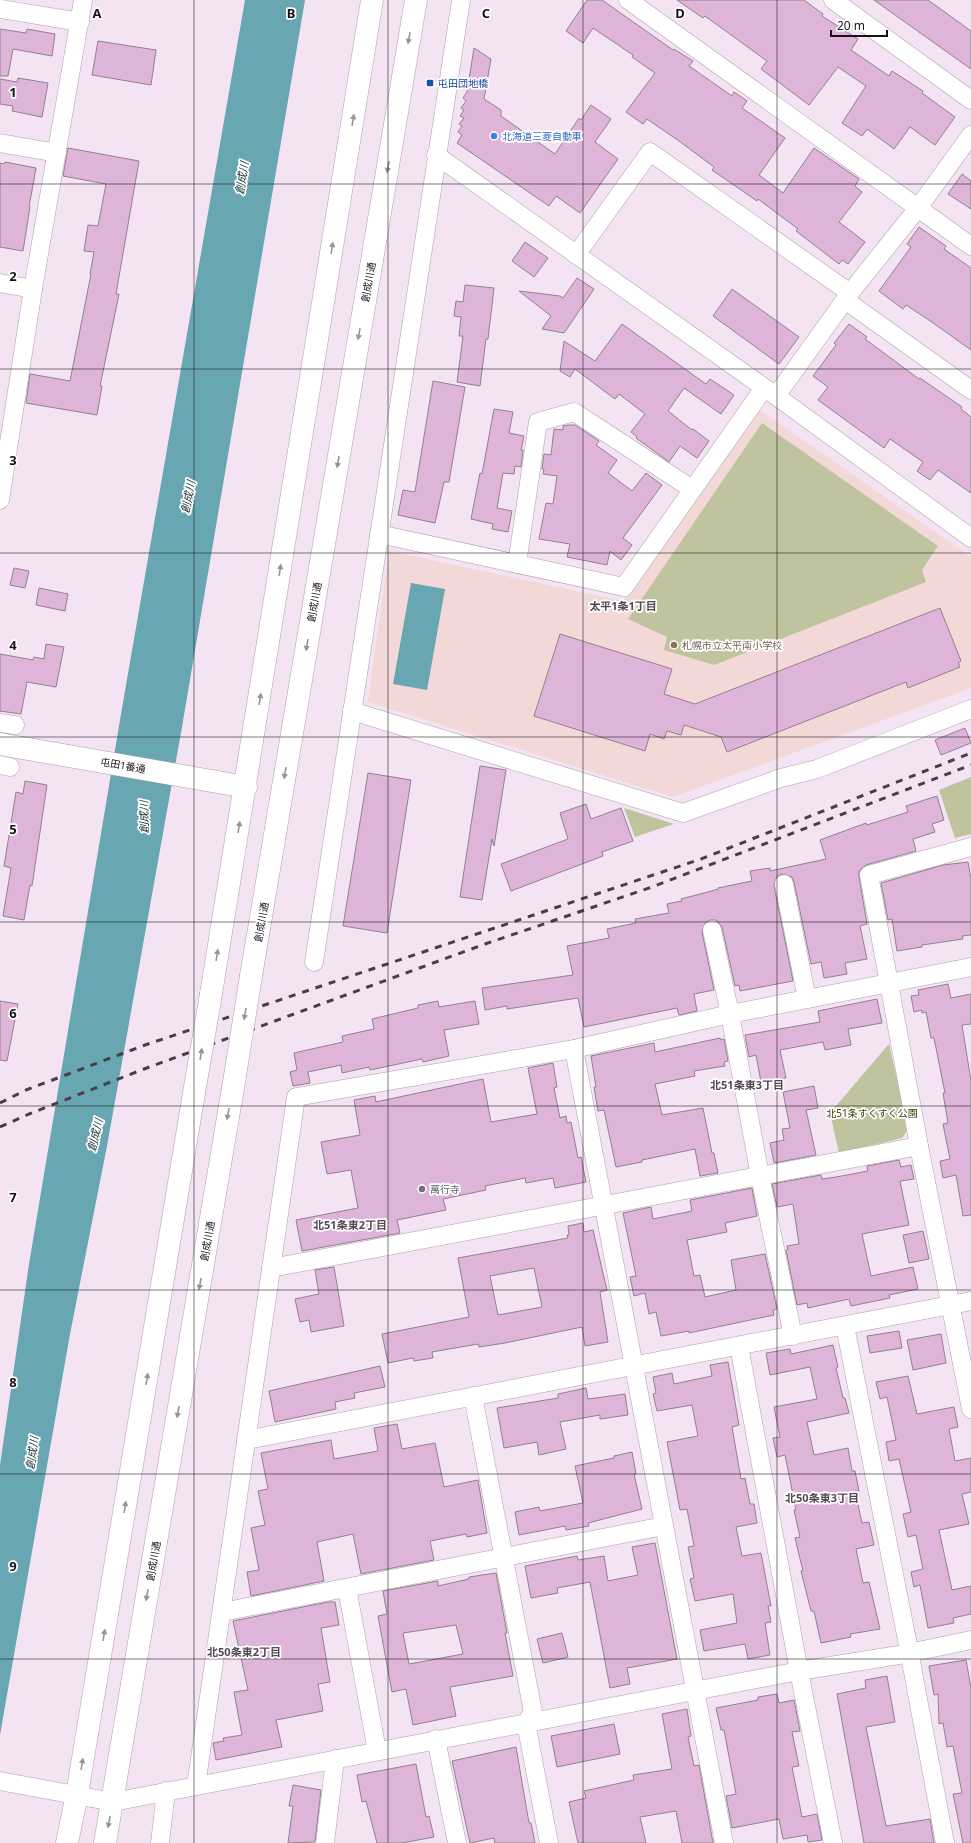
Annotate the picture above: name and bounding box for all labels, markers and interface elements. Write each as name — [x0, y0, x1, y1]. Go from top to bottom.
text: A — [93, 4, 102, 22]
text: B — [287, 4, 295, 22]
text: C — [482, 4, 490, 22]
text: D — [675, 4, 685, 22]
scale bar — [831, 12, 887, 38]
text: 20 m — [837, 17, 865, 34]
one-way arrow — [406, 32, 412, 45]
place label: 屯田団地橋 — [438, 76, 488, 90]
marker: 屯田団地橋 — [425, 78, 435, 88]
text: 1 — [9, 83, 17, 101]
one-way arrow — [350, 114, 356, 126]
place label: 北海道三菱自動車 — [502, 129, 582, 143]
marker: 北海道三菱自動車 — [489, 131, 499, 141]
water label: 創成川 — [232, 159, 252, 195]
one-way arrow — [384, 161, 390, 173]
one-way arrow — [329, 242, 335, 255]
street label: 創成川通 — [358, 261, 378, 303]
text: 2 — [9, 267, 17, 285]
one-way arrow — [356, 327, 362, 340]
text: 3 — [9, 451, 17, 469]
one-way arrow — [335, 456, 341, 468]
water label: 創成川 — [177, 478, 198, 515]
one-way arrow — [277, 564, 283, 576]
street label: 創成川通 — [304, 581, 324, 623]
district label: 太平1条1丁目 — [589, 598, 657, 613]
text: 4 — [9, 636, 17, 654]
place label: 札幌市立太平南小学校 — [682, 638, 782, 652]
one-way arrow — [304, 639, 310, 651]
marker: 札幌市立太平南小学校 — [669, 640, 679, 650]
one-way arrow — [257, 693, 263, 705]
street label: 屯田1番通 — [99, 754, 147, 776]
one-way arrow — [282, 767, 288, 779]
water label: 創成川 — [136, 799, 151, 834]
text: 5 — [9, 820, 17, 838]
one-way arrow — [236, 821, 242, 833]
street label: 創成川通 — [251, 901, 271, 943]
one-way arrow — [214, 949, 220, 961]
text: 6 — [9, 1004, 17, 1022]
one-way arrow — [242, 1008, 248, 1021]
one-way arrow — [198, 1048, 204, 1060]
district label: 北51条東3丁目 — [710, 1077, 784, 1092]
park label: 北51条すくすく公園 — [826, 1106, 918, 1120]
one-way arrow — [225, 1108, 231, 1120]
water label: 創成川 — [83, 1116, 106, 1153]
place label: 萬行寺 — [430, 1182, 460, 1196]
marker: 萬行寺 — [417, 1184, 427, 1194]
text: 7 — [9, 1188, 17, 1206]
district label: 北51条東2丁目 — [313, 1217, 387, 1232]
street label: 創成川通 — [197, 1220, 217, 1262]
one-way arrow — [197, 1278, 203, 1290]
text: 8 — [9, 1373, 17, 1391]
one-way arrow — [144, 1373, 150, 1385]
one-way arrow — [175, 1406, 181, 1418]
water label: 創成川 — [22, 1435, 41, 1470]
district label: 北50条東3丁目 — [785, 1490, 859, 1505]
one-way arrow — [122, 1501, 128, 1513]
street label: 創成川通 — [143, 1540, 163, 1582]
text: 9 — [9, 1557, 17, 1575]
one-way arrow — [144, 1589, 150, 1602]
one-way arrow — [101, 1629, 107, 1641]
district label: 北50条東2丁目 — [207, 1644, 281, 1659]
one-way arrow — [79, 1757, 85, 1770]
one-way arrow — [105, 1816, 111, 1828]

